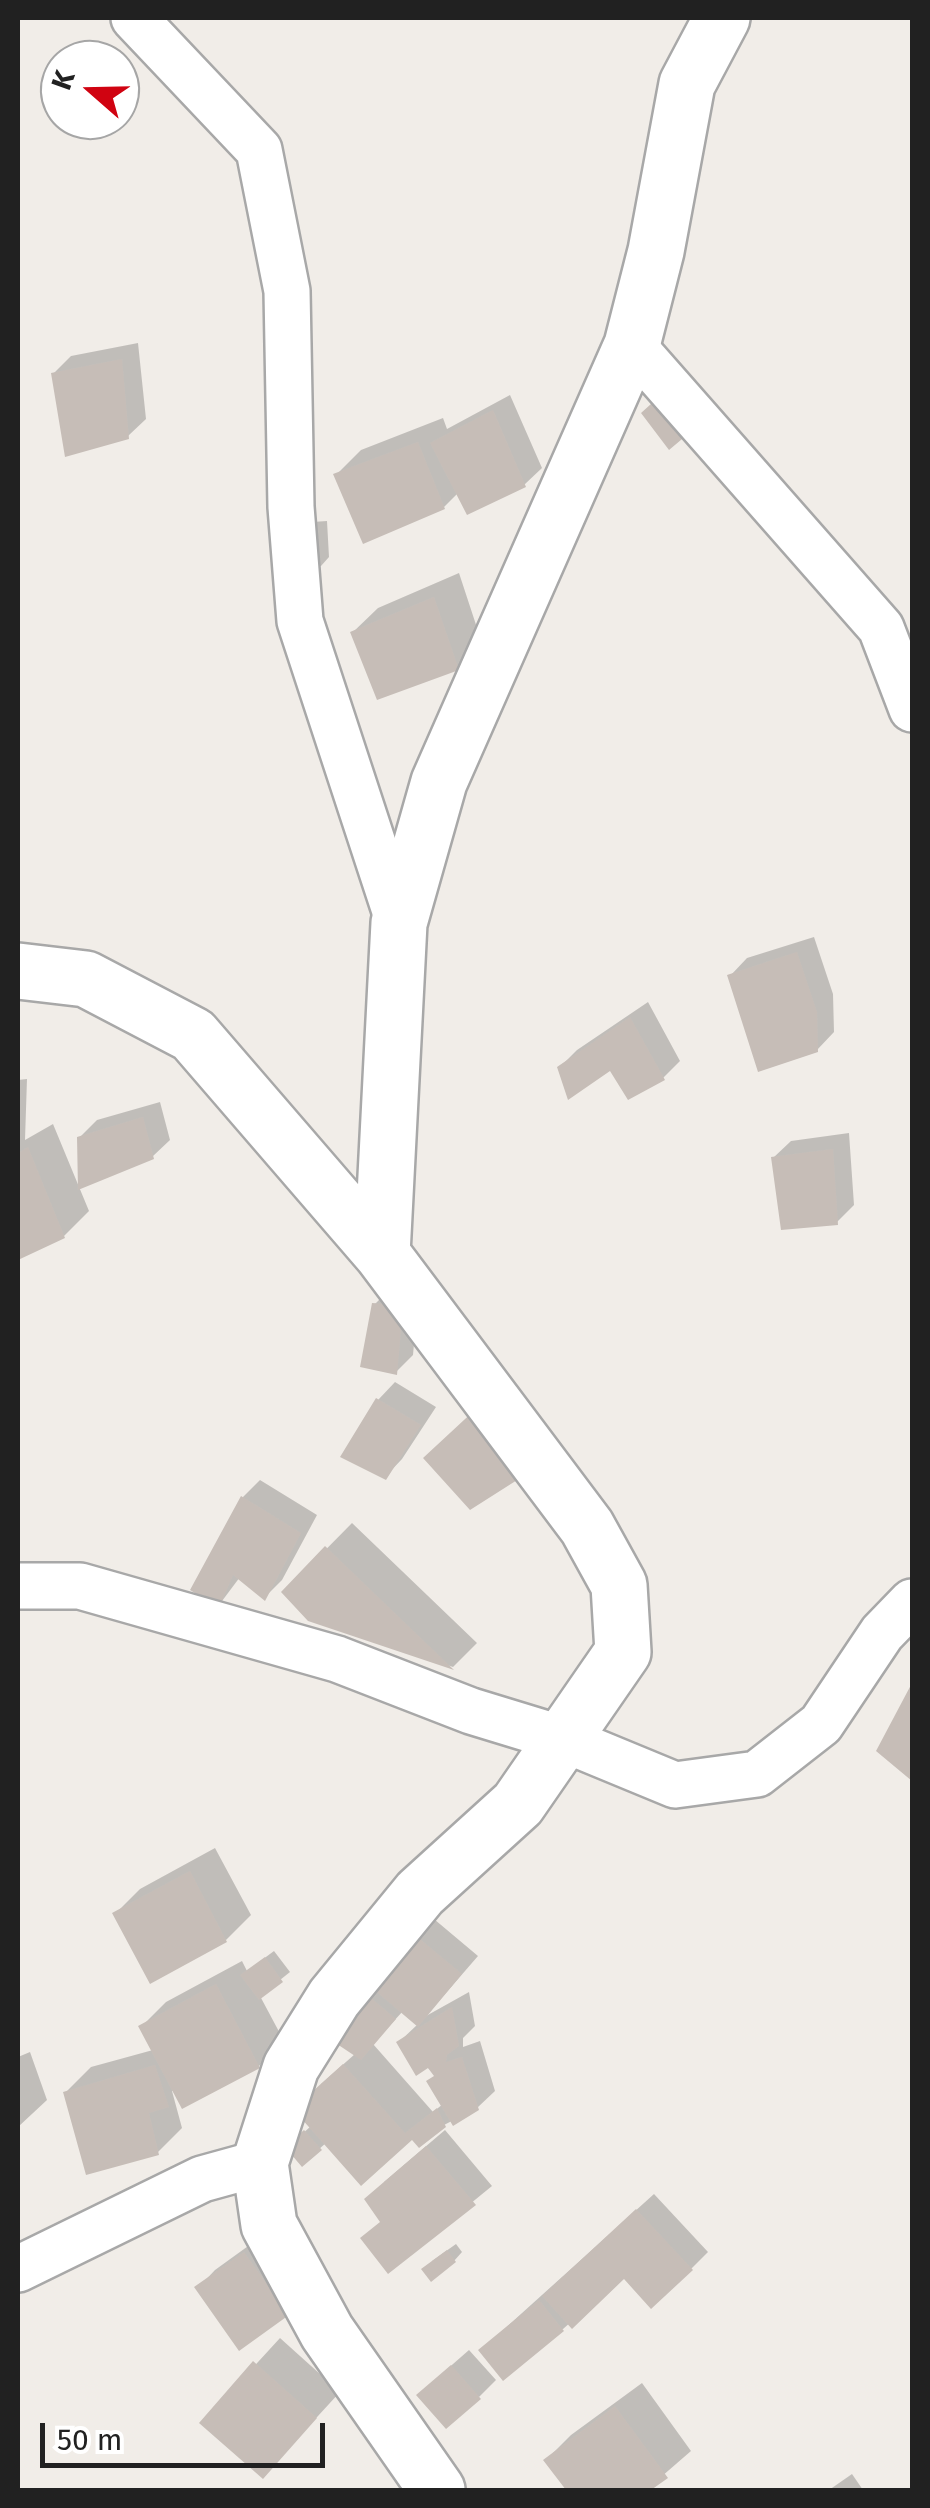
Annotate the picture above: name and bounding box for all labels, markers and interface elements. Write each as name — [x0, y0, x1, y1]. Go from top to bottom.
north arrow — [40, 40, 140, 140]
text: K — [45, 66, 82, 94]
scale bar — [45, 2403, 330, 2465]
text: 50 m — [57, 2422, 122, 2458]

